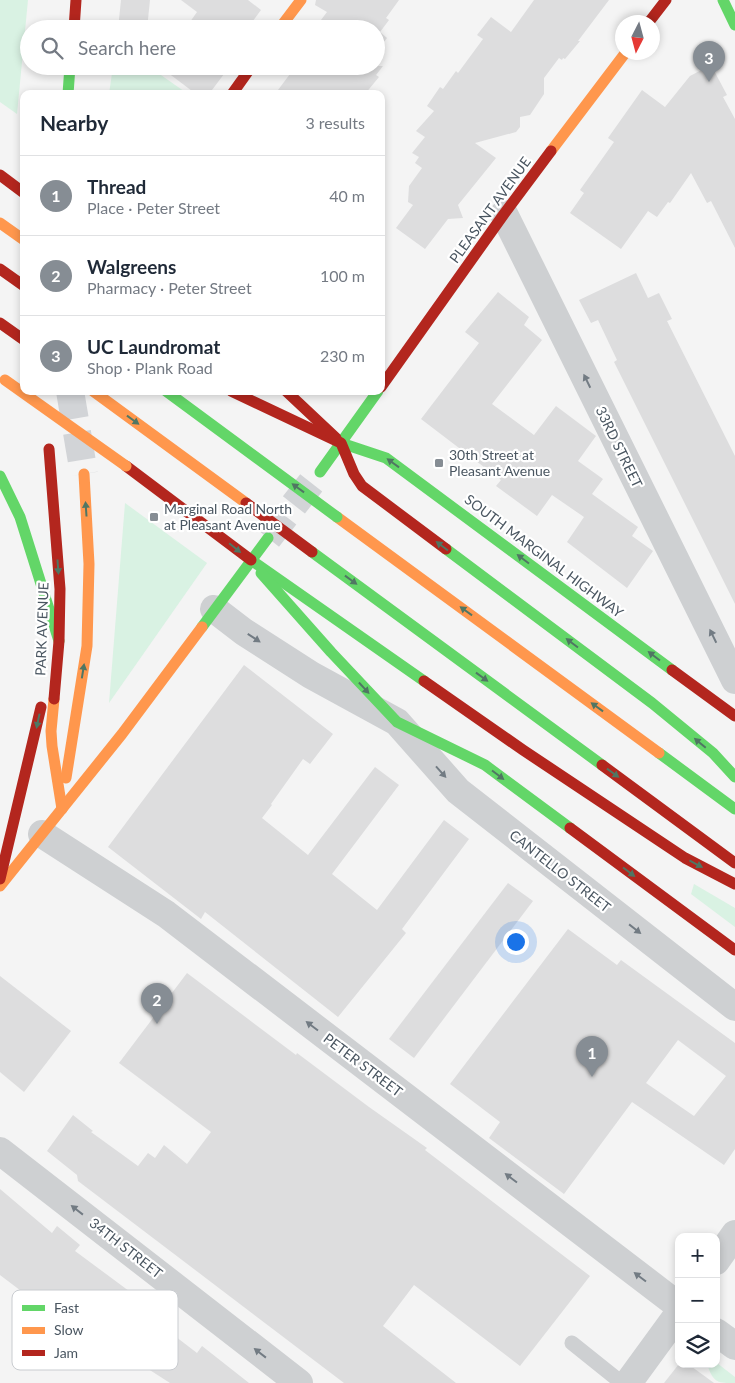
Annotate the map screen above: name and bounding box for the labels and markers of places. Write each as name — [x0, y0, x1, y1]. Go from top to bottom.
pin: 3 — [693, 41, 725, 82]
place label: 30th Street at Pleasant Avenue — [449, 446, 550, 479]
marker: 30th Street at Pleasant Avenue — [433, 457, 445, 469]
place label: Marginal Road North at Pleasant Avenue — [164, 500, 292, 533]
marker: Marginal Road North at Pleasant Avenue — [148, 511, 160, 523]
pin: 2 — [141, 983, 173, 1024]
pin: 1 — [576, 1036, 608, 1077]

